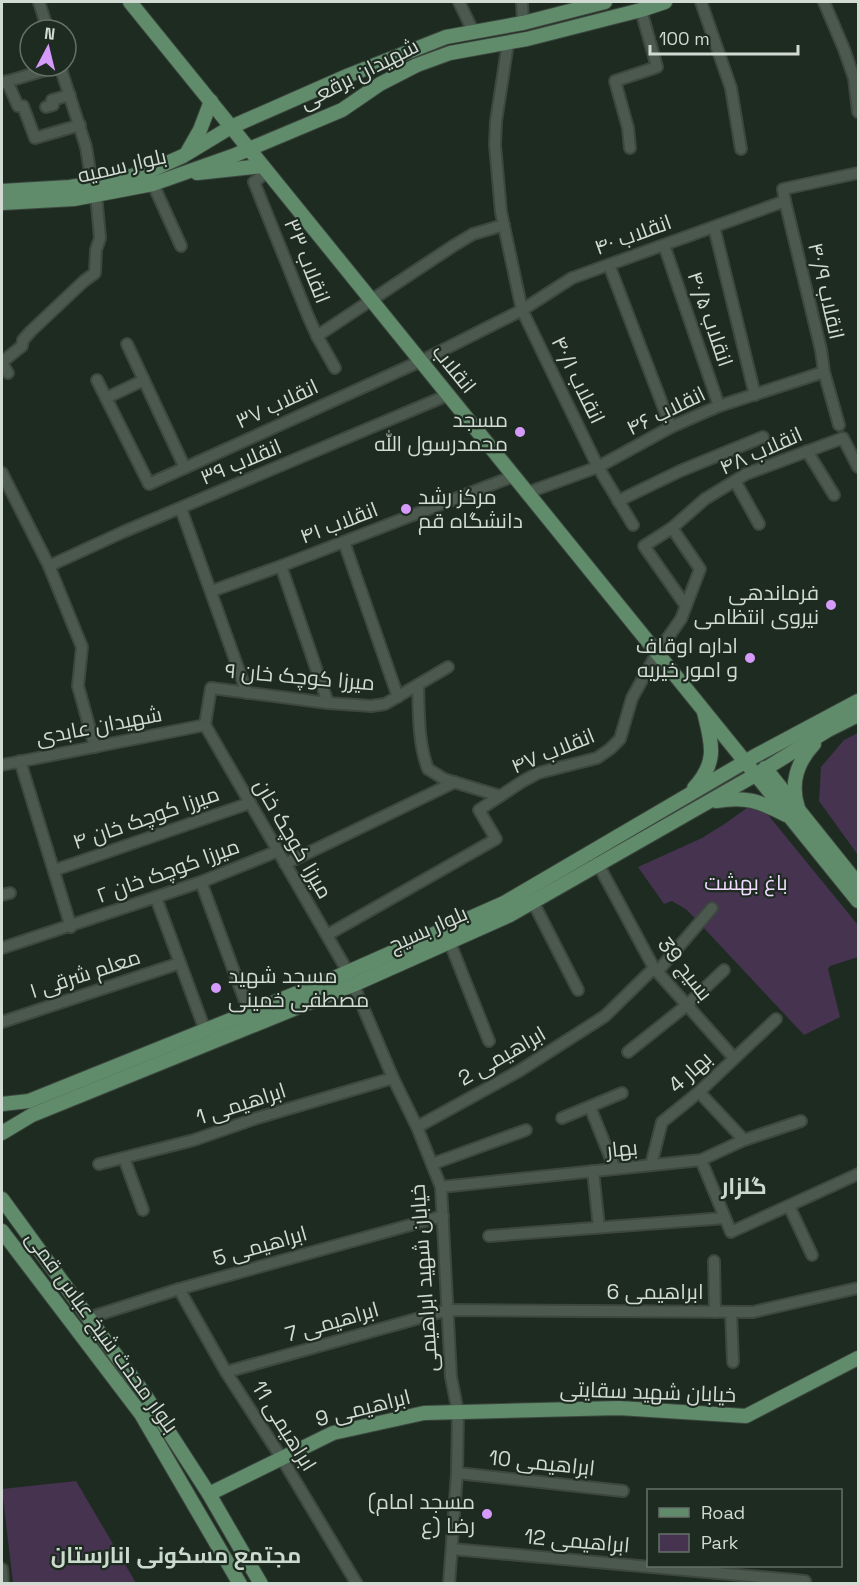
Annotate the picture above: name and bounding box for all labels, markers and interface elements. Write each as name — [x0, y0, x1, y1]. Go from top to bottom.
north arrow — [18, 18, 78, 78]
scale bar — [650, 18, 798, 56]
text: N — [43, 23, 56, 45]
text: 100 m — [659, 27, 710, 50]
street label: شهیدان برقعی — [295, 32, 423, 115]
street label: بلوار سمیه — [75, 142, 169, 189]
street label: انقلاب ۴۰ — [591, 208, 675, 261]
street label: انقلاب ۳۳ — [278, 214, 337, 307]
street label: انقلاب ۴۰/۹ — [802, 240, 851, 342]
street label: انقلاب ۴۰/۵ — [682, 268, 739, 370]
street label: انقلاب ۴۰/۱ — [546, 332, 611, 428]
street label: انقلاب — [426, 339, 482, 399]
street label: انقلاب ۳۷ — [231, 373, 322, 434]
street label: انقلاب ۴۶ — [622, 380, 710, 441]
place label: مسجد محمدرسول الله — [374, 406, 508, 457]
street label: انقلاب ۴۸ — [715, 420, 806, 481]
marker: مسجد محمدرسول الله — [513, 425, 527, 439]
street label: انقلاب ۳۹ — [196, 432, 286, 491]
place label: مرکز رشد دانشگاه قم — [418, 483, 523, 535]
street label: انقلاب ۴۱ — [296, 495, 382, 550]
marker: مرکز رشد دانشگاه قم — [399, 502, 413, 516]
place label: فرماندهی نیروی انتظامی — [694, 579, 819, 630]
marker: فرماندهی نیروی انتظامی — [824, 598, 838, 612]
place label: اداره اوقاف و امور خیریه — [636, 632, 738, 683]
marker: اداره اوقاف و امور خیریه — [743, 651, 757, 665]
street label: میرزا کوچک خان ۹ — [224, 657, 376, 697]
street label: شهیدان عابدی — [34, 700, 164, 751]
street label: انقلاب ۴۷ — [507, 722, 599, 780]
street label: میرزا کوچک خان — [247, 774, 339, 904]
street label: میرزا کوچک خان ۴ — [69, 780, 223, 856]
street label: میرزا کوچک خان ۲ — [93, 832, 243, 910]
park label: باغ بهشت — [704, 869, 788, 897]
street label: بلوار بسیج — [384, 899, 472, 959]
street label: بسیج 39 — [651, 931, 719, 1007]
street label: معلم شرقی ۱ — [26, 943, 144, 1005]
place label: مسجد شهید مصطفی خمینی — [228, 962, 369, 1013]
marker: مسجد شهید مصطفی خمینی — [209, 981, 223, 995]
street label: ابراهیمی 2 — [453, 1020, 550, 1091]
street label: بهار 4 — [662, 1045, 717, 1098]
street label: ابراهیمی 1 — [192, 1076, 289, 1131]
street label: بهار — [604, 1133, 639, 1164]
district label: گلزار — [720, 1172, 767, 1200]
street label: خیابان شهید ابراهیمی — [403, 1183, 444, 1373]
street label: ابراهیمی 5 — [210, 1219, 310, 1272]
street label: بلوار محدث شیخ عباس قمی — [19, 1225, 185, 1439]
street label: ابراهیمی 6 — [606, 1278, 704, 1305]
street label: ابراهیمی 7 — [282, 1295, 382, 1348]
street label: ابراهیمی 11 — [246, 1375, 323, 1476]
street label: خیابان شهید سقایتی — [559, 1375, 737, 1408]
street label: ابراهیمی 9 — [313, 1383, 413, 1432]
street label: ابراهیمی 10 — [488, 1444, 596, 1481]
place label: (مسجد امام رضا (ع — [368, 1488, 475, 1540]
legend — [647, 1489, 842, 1567]
text: Road — [701, 1501, 745, 1524]
marker: (مسجد امام رضا (ع — [480, 1507, 494, 1521]
street label: ابراهیمی 12 — [523, 1522, 631, 1559]
text: Park — [701, 1531, 739, 1554]
district label: مجتمع مسکونی انارستان — [51, 1541, 301, 1570]

